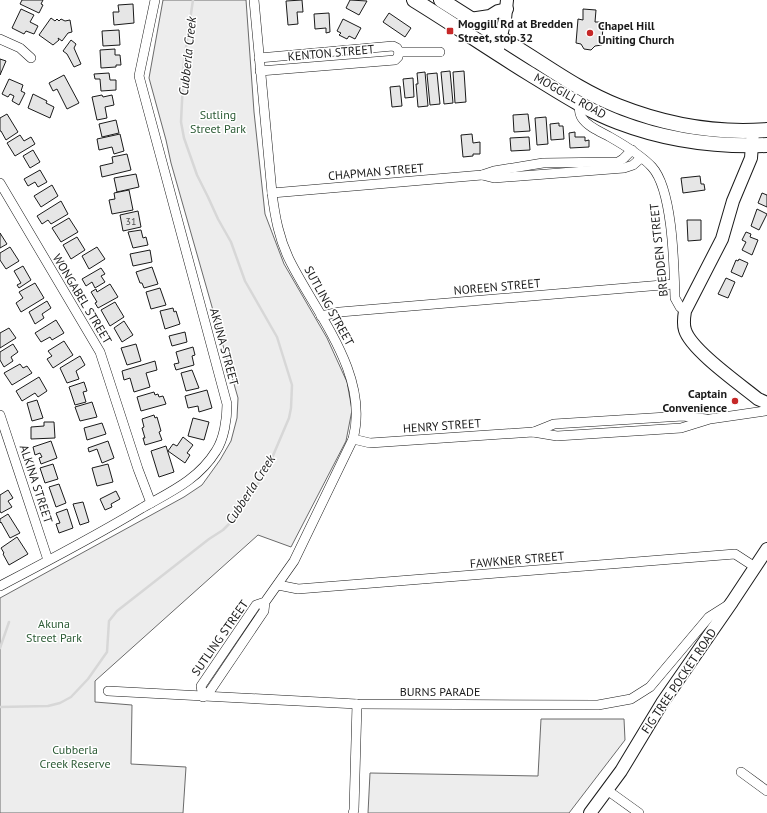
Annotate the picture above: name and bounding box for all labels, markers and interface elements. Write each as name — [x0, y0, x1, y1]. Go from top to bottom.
water label: Cubberla Creek — [175, 15, 200, 96]
place label: Moggill Rd at Bredden Street, stop 32 — [458, 16, 573, 45]
place label: Chapel Hill Uniting Church — [598, 18, 674, 47]
marker: Moggill Rd at Bredden Street, stop 32 — [445, 26, 455, 36]
marker: Chapel Hill Uniting Church — [585, 28, 595, 38]
street label: KENTON STREET — [287, 41, 375, 64]
street label: MOGGILL ROAD — [531, 70, 609, 122]
park label: Sutling Street Park — [190, 107, 246, 136]
street label: CHAPMAN STREET — [327, 160, 425, 183]
street label: BREDDEN STREET — [646, 202, 671, 297]
house number: 31 — [126, 215, 136, 228]
street label: WONGABEL STREET — [50, 251, 115, 347]
street label: SUTLING STREET — [301, 263, 358, 349]
street label: NOREEN STREET — [453, 275, 541, 298]
street label: AKUNA STREET — [207, 306, 242, 388]
place label: Captain Convenience — [663, 386, 727, 415]
marker: Captain Convenience — [730, 396, 740, 406]
street label: HENRY STREET — [402, 415, 482, 436]
street label: ALKINA STREET — [17, 443, 56, 525]
water label: Cubberla Creek — [222, 450, 280, 527]
street label: FAWKNER STREET — [469, 548, 565, 571]
street label: SUTLING STREET — [188, 597, 251, 678]
park label: Akuna Street Park — [26, 616, 82, 645]
street label: FIG TREE POCKET ROAD — [638, 625, 720, 736]
street label: BURNS PARADE — [400, 684, 480, 699]
park label: Cubberla Creek Reserve — [39, 742, 111, 771]

